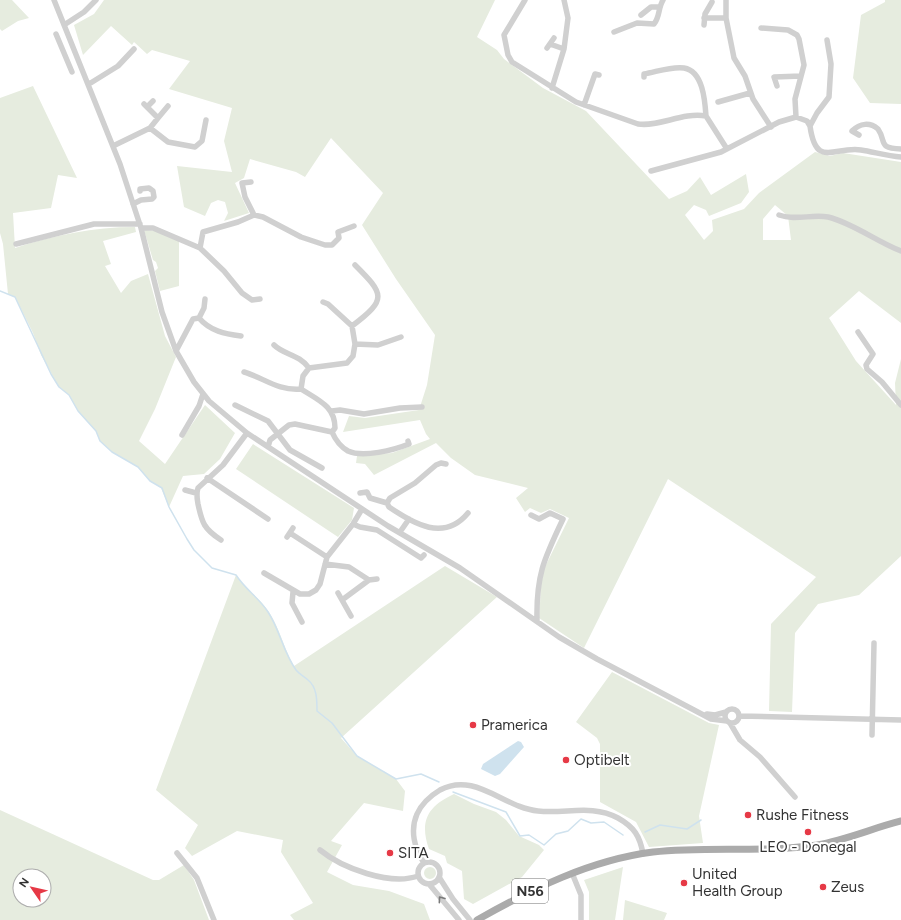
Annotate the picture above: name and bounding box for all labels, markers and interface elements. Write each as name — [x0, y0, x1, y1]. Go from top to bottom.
place label: Pramerica — [481, 716, 548, 734]
marker: Pramerica — [468, 720, 478, 730]
place label: Optibelt — [574, 751, 630, 769]
marker: Optibelt — [561, 755, 571, 765]
place label: Rushe Fitness — [756, 806, 849, 824]
marker: Rushe Fitness — [743, 810, 753, 820]
marker: LEO - Donegal — [803, 827, 813, 837]
place label: LEO - Donegal — [759, 838, 857, 856]
place label: SITA — [398, 844, 429, 862]
marker: SITA — [385, 848, 395, 858]
place label: United Health Group — [692, 865, 783, 900]
north arrow — [12, 868, 52, 908]
text: N — [16, 876, 32, 890]
marker: United Health Group — [679, 878, 689, 888]
place label: Zeus — [831, 878, 864, 896]
road number: N56 — [512, 879, 548, 903]
marker: Zeus — [818, 882, 828, 892]
one-way arrow — [439, 896, 446, 903]

